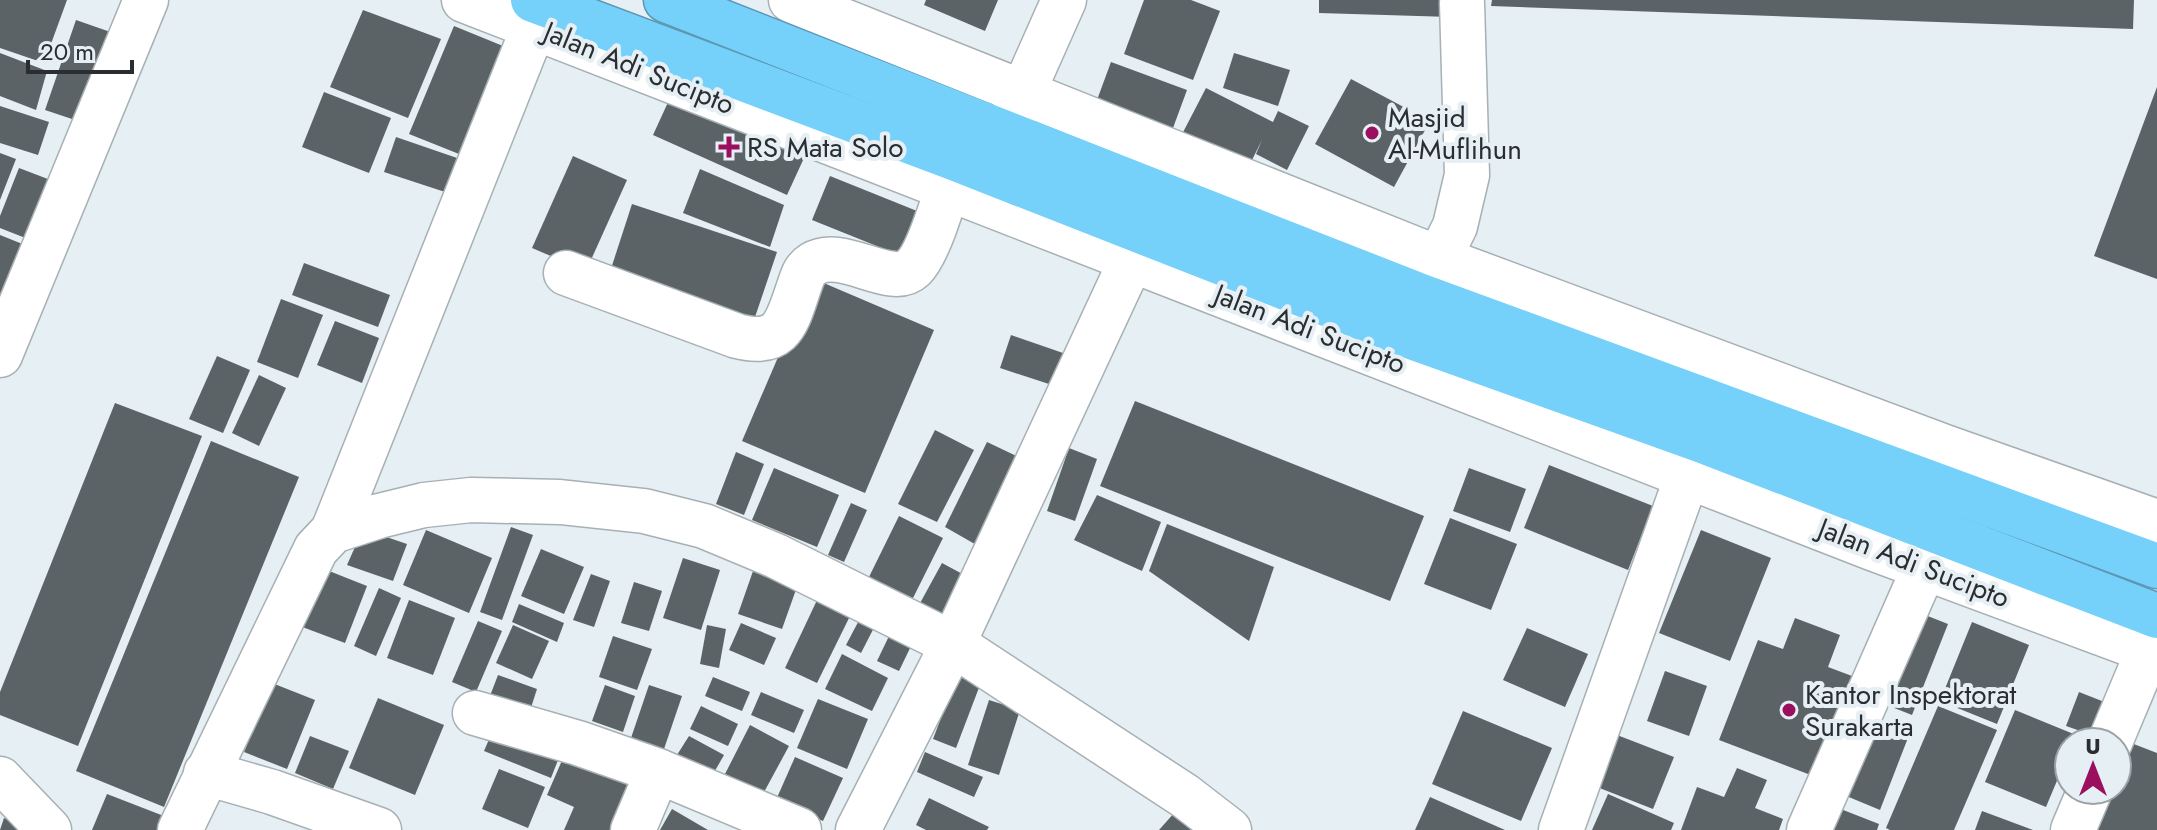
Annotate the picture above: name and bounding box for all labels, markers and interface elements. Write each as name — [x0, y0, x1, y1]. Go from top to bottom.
street label: Jalan Adi Sucipto — [534, 10, 740, 125]
scale bar — [28, 24, 132, 74]
text: 20 m — [40, 34, 94, 69]
place label: Masjid Al-Muflihun — [1388, 97, 1522, 170]
marker: Masjid Al-Muflihun — [1363, 124, 1381, 142]
place label: RS Mata Solo — [747, 127, 904, 168]
marker: RS Mata Solo — [718, 136, 740, 158]
street label: Jalan Adi Sucipto — [1205, 272, 1412, 384]
street label: Jalan Adi Sucipto — [1809, 506, 2016, 618]
place label: Kantor Inspektorat Surakarta — [1805, 674, 2017, 747]
marker: Kantor Inspektorat Surakarta — [1780, 701, 1798, 719]
north arrow — [2053, 726, 2133, 806]
text: U — [2085, 730, 2101, 762]

